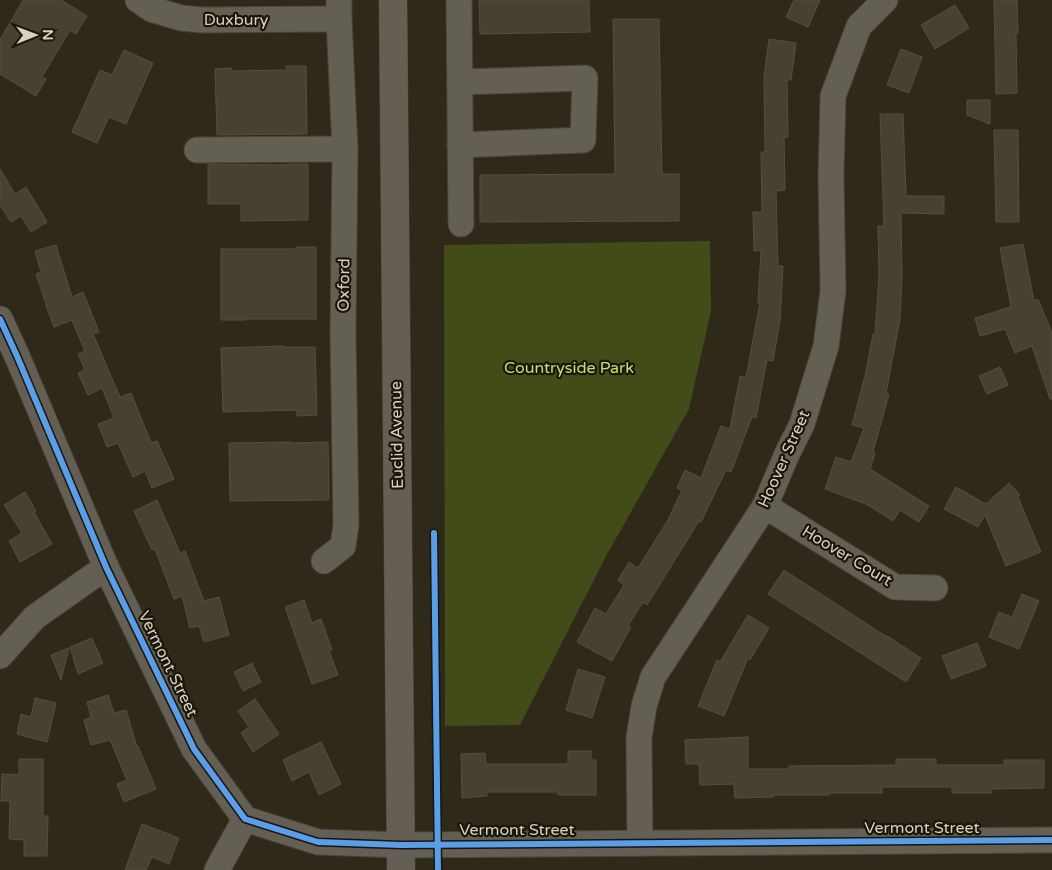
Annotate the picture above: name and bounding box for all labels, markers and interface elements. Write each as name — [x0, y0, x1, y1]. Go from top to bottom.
north arrow — [10, 10, 60, 60]
street label: Duxbury — [204, 10, 269, 30]
text: N — [39, 29, 56, 41]
street label: Oxford — [334, 258, 354, 312]
park label: Countryside Park — [504, 358, 634, 378]
street label: Euclid Avenue — [386, 381, 408, 489]
street label: Hoover Street — [754, 407, 814, 511]
street label: Hoover Court — [798, 521, 896, 591]
street label: Vermont Street — [134, 608, 202, 720]
street label: Vermont Street — [864, 818, 980, 838]
street label: Vermont Street — [459, 820, 575, 840]

